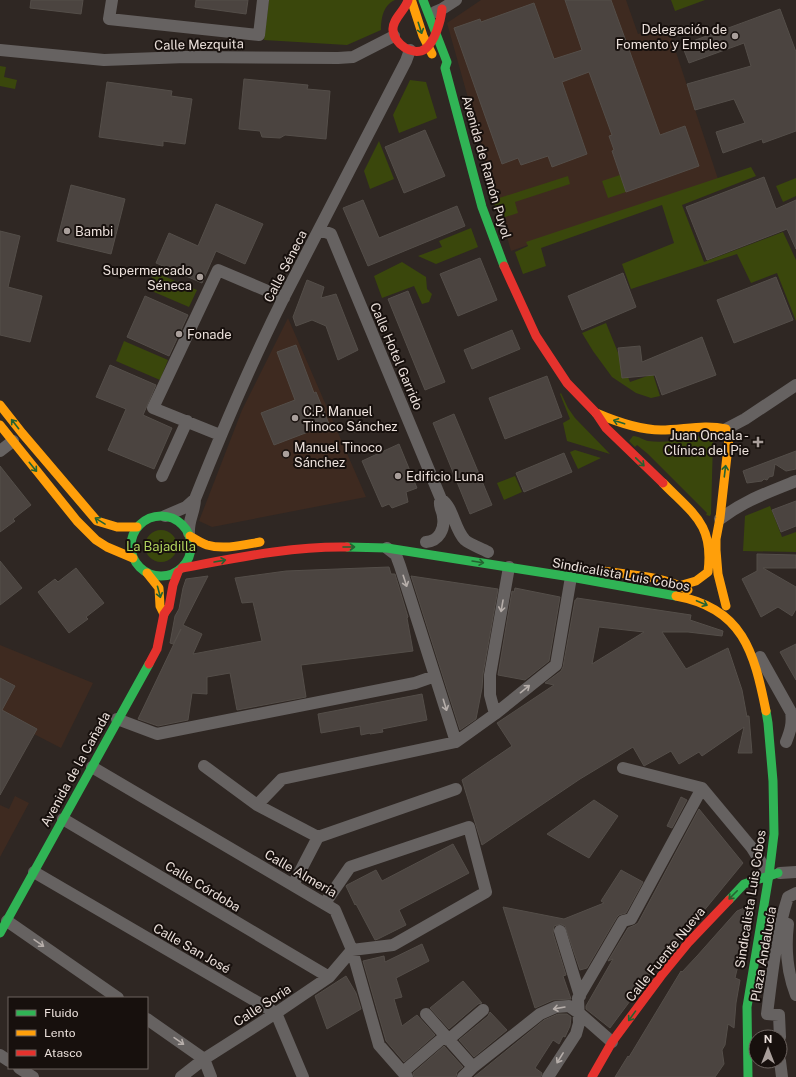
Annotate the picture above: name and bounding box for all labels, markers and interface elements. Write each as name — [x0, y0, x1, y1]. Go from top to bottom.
one-way arrow — [417, 22, 425, 34]
place label: Delegación de Fomento y Empleo — [616, 22, 727, 52]
marker: Delegación de Fomento y Empleo — [730, 31, 740, 41]
street label: Calle Mezquita — [154, 36, 244, 53]
street label: Avenida de Ramón Puyol — [459, 94, 514, 240]
place label: Bambi — [75, 224, 113, 239]
marker: Bambi — [62, 226, 72, 236]
street label: Calle Séneca — [261, 228, 310, 305]
place label: Supermercado Séneca — [103, 263, 192, 293]
marker: Supermercado Séneca — [195, 272, 205, 282]
street label: Calle Hotel Garrido — [367, 300, 426, 412]
place label: Fonade — [187, 327, 232, 342]
marker: Fonade — [174, 329, 184, 339]
place label: C.P. Manuel Tinoco Sánchez — [303, 404, 398, 434]
marker: C.P. Manuel Tinoco Sánchez — [290, 413, 300, 423]
one-way arrow — [11, 418, 19, 429]
one-way arrow — [612, 418, 625, 425]
place label: Juan Oncala - Clínica del Pie — [664, 428, 749, 458]
marker: Juan Oncala - Clínica del Pie — [752, 436, 764, 448]
place label: Manuel Tinoco Sánchez — [294, 440, 382, 470]
marker: Manuel Tinoco Sánchez — [281, 449, 291, 459]
one-way arrow — [635, 457, 645, 467]
one-way arrow — [29, 461, 37, 472]
one-way arrow — [721, 465, 728, 478]
place label: Edificio Luna — [406, 469, 484, 484]
marker: Edificio Luna — [393, 471, 403, 481]
one-way arrow — [94, 517, 106, 525]
park label: La Bajadilla — [126, 539, 196, 554]
one-way arrow — [342, 543, 355, 551]
street label: Sindicalista Luis Cobos — [551, 555, 691, 594]
one-way arrow — [214, 557, 227, 565]
one-way arrow — [471, 558, 484, 566]
one-way arrow — [402, 575, 409, 588]
one-way arrow — [155, 586, 163, 599]
one-way arrow — [498, 599, 506, 612]
one-way arrow — [696, 600, 708, 608]
one-way arrow — [520, 685, 531, 694]
one-way arrow — [441, 699, 449, 711]
street label: Avenida de la Cañada — [38, 709, 113, 829]
street label: Sindicalista Luis Cobos — [732, 829, 769, 969]
street label: Calle Almería — [262, 847, 340, 900]
street label: Calle Córdoba — [162, 858, 243, 915]
one-way arrow — [728, 890, 738, 900]
street label: Calle Fuente Nueva — [623, 904, 708, 1005]
street label: Plaza Andalucía — [748, 905, 779, 1003]
street label: Calle San José — [150, 920, 233, 977]
one-way arrow — [33, 939, 44, 947]
street label: Calle Soria — [231, 981, 294, 1030]
legend — [8, 997, 148, 1069]
one-way arrow — [552, 1004, 565, 1012]
text: Fluido — [44, 1006, 79, 1020]
one-way arrow — [628, 1010, 636, 1021]
text: Lento — [44, 1026, 76, 1040]
north arrow — [748, 1029, 788, 1069]
text: N — [764, 1033, 772, 1045]
one-way arrow — [173, 1037, 184, 1045]
text: Atasco — [44, 1046, 83, 1060]
one-way arrow — [556, 1052, 564, 1063]

